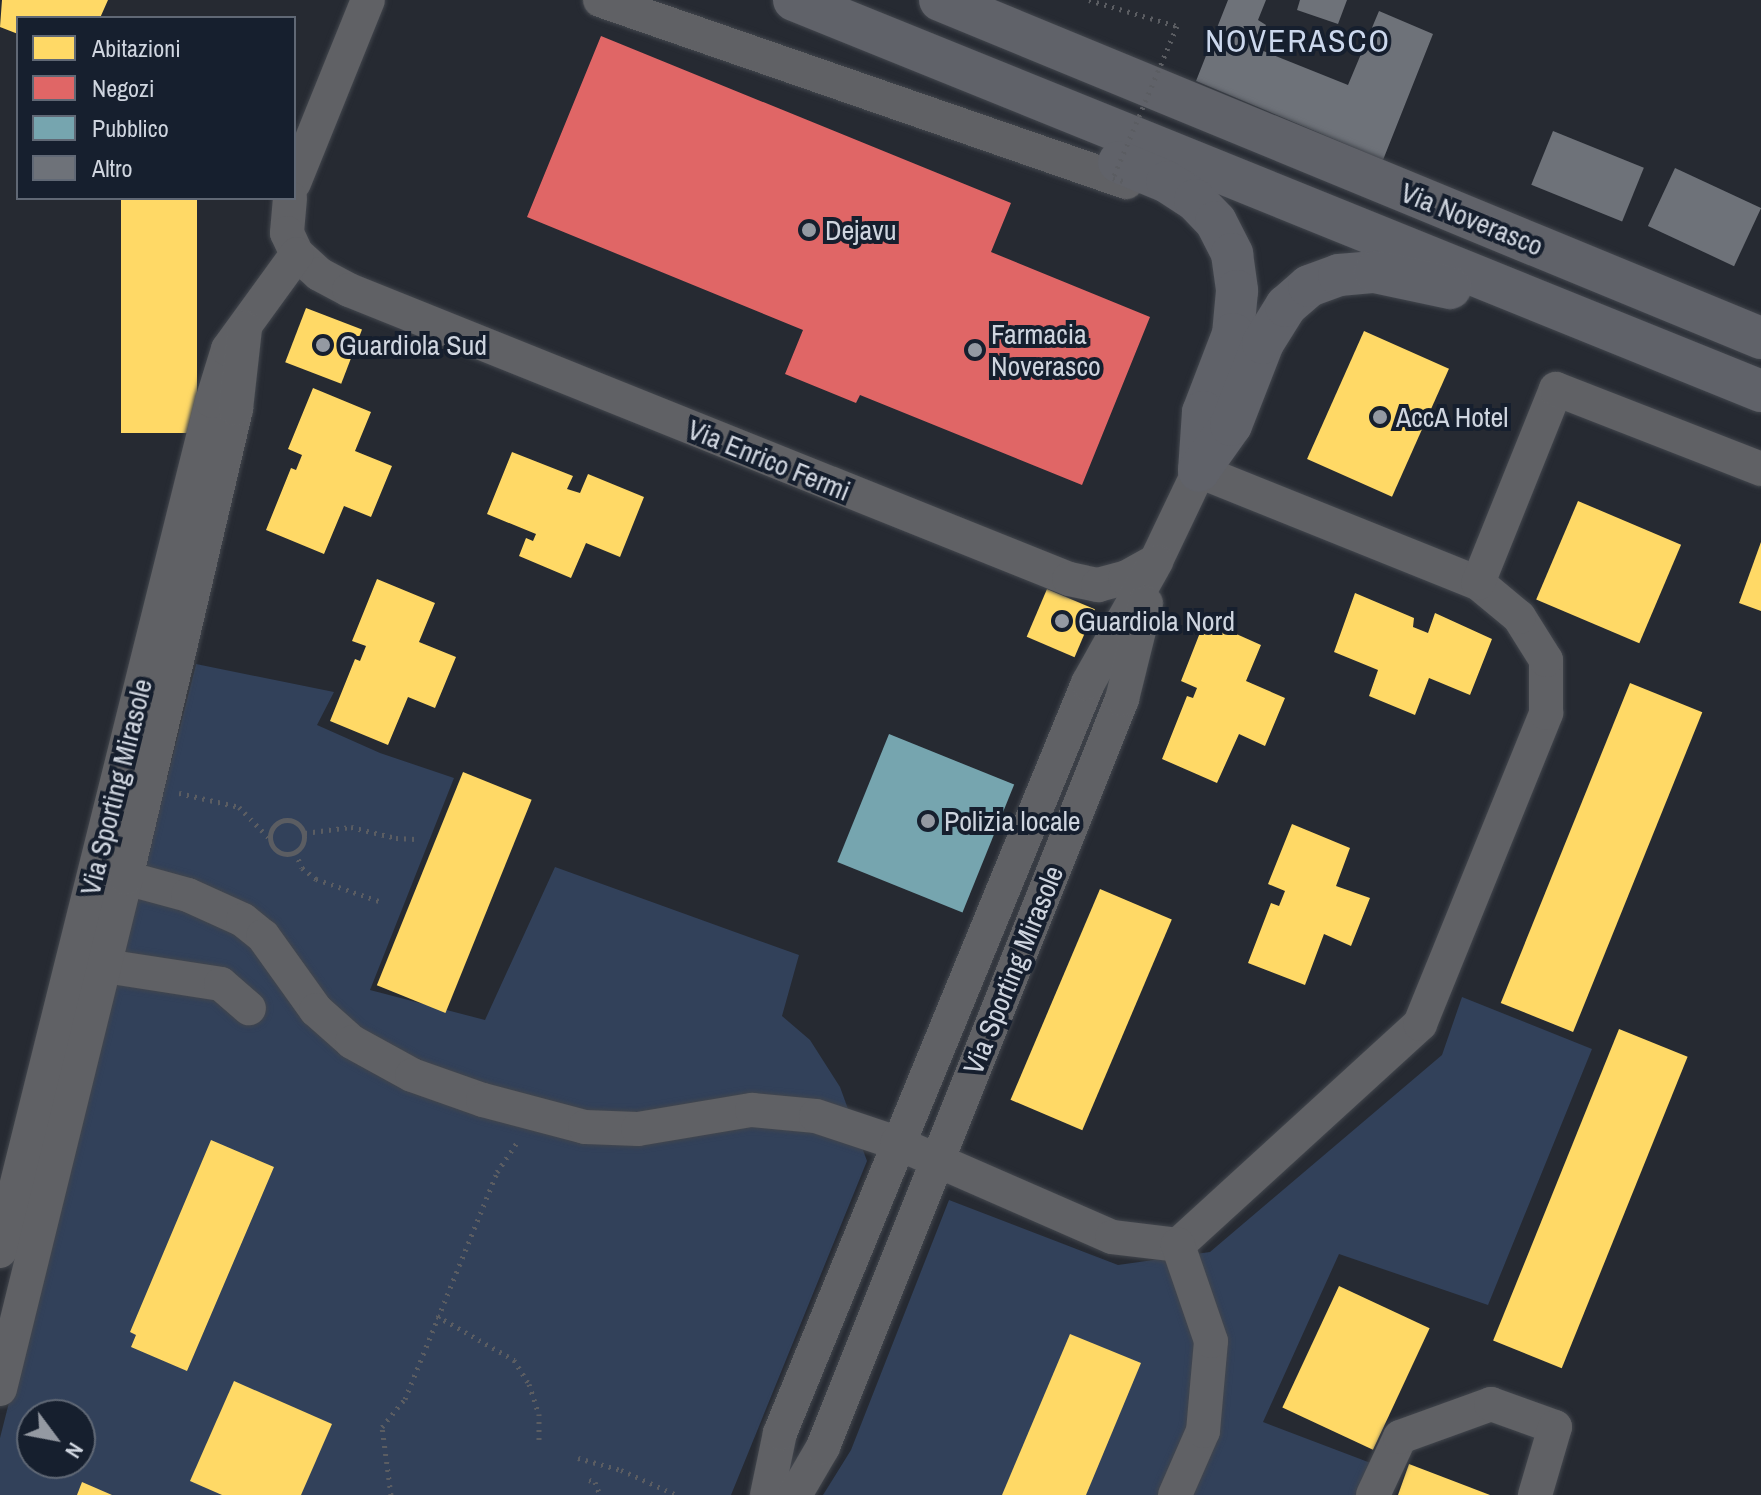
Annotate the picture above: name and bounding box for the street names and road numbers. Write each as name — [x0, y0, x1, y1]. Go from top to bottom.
street label: Via Noverasco — [1396, 175, 1548, 263]
street label: Via Enrico Fermi — [683, 412, 855, 508]
street label: Via Sporting Mirasole — [73, 675, 159, 899]
street label: Via Sporting Mirasole — [956, 861, 1070, 1079]

